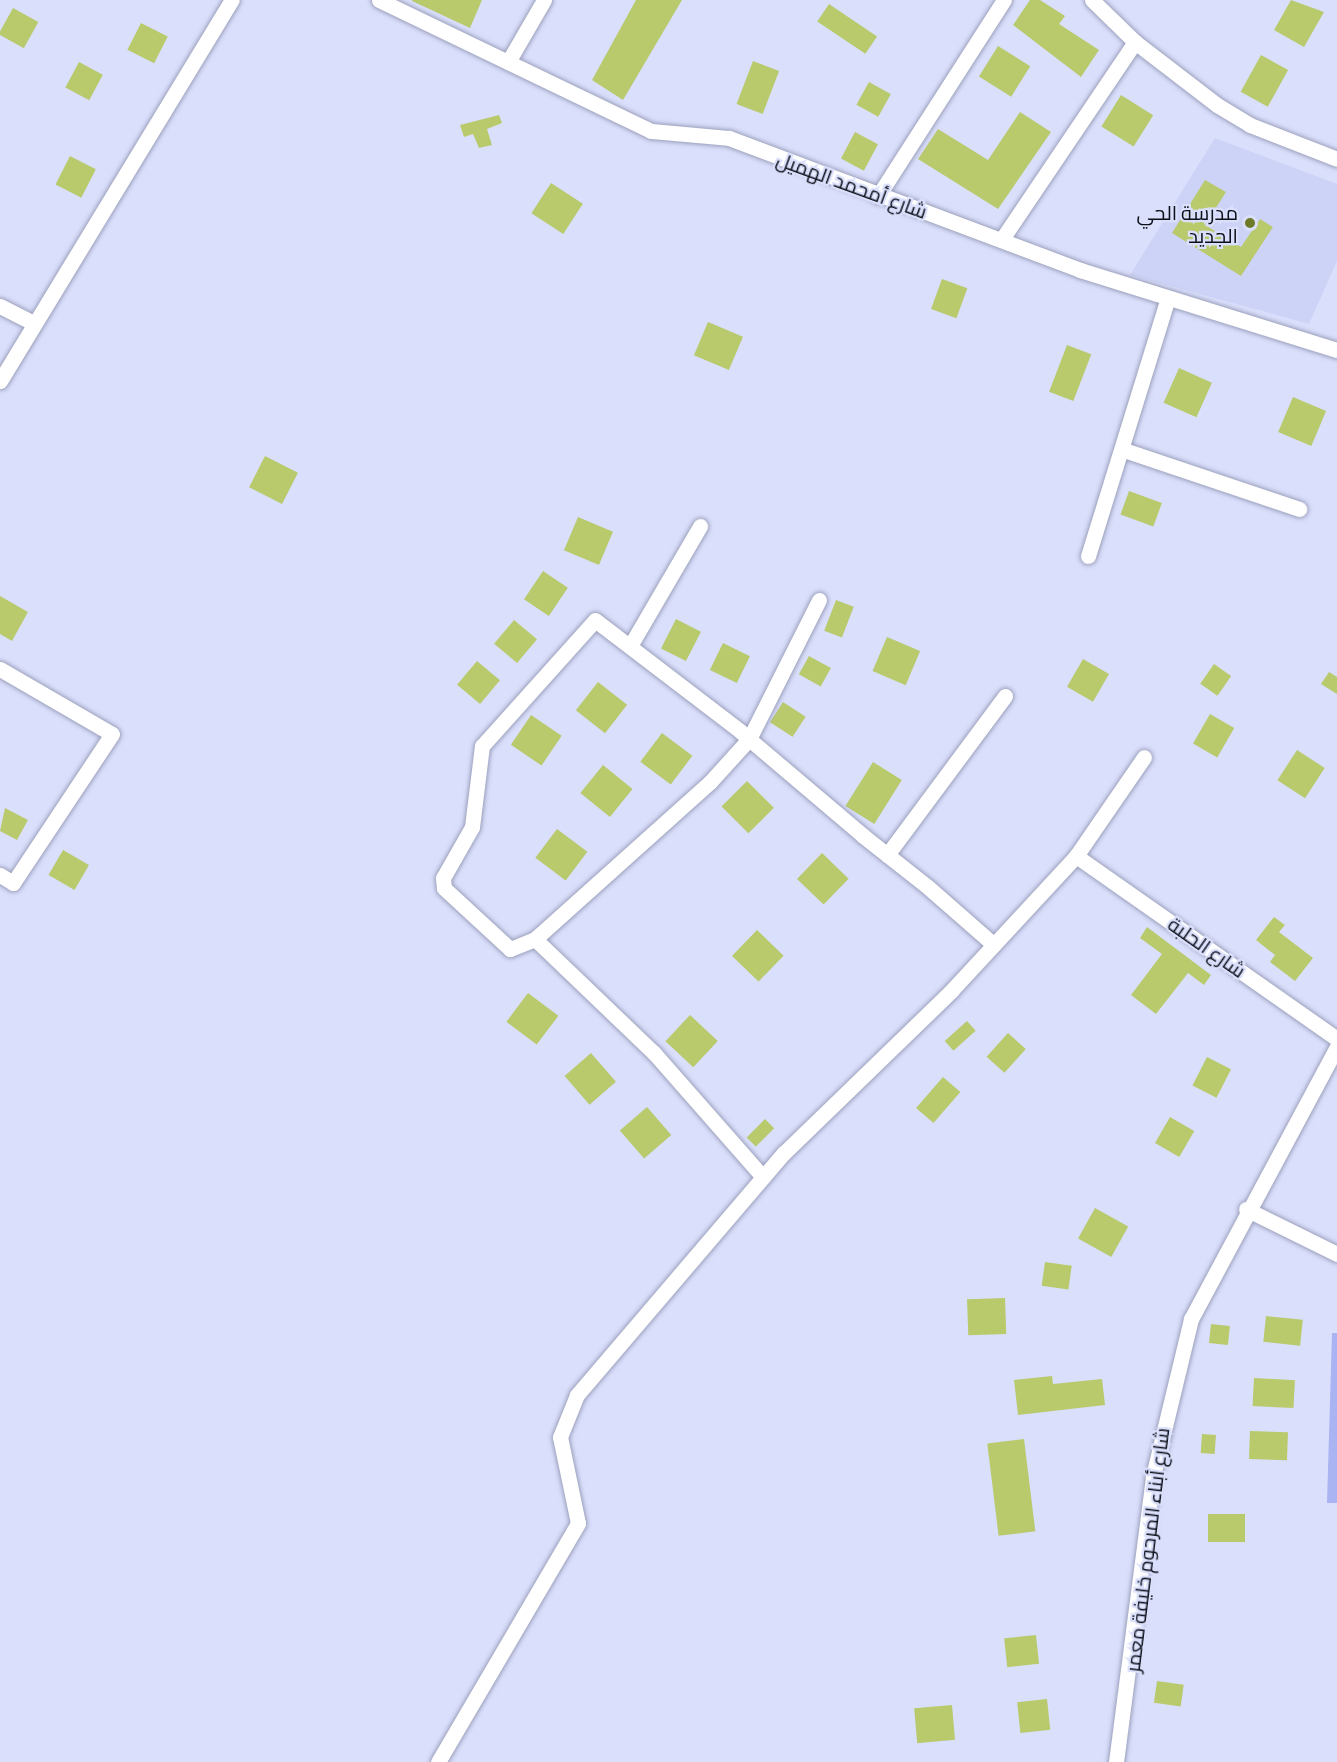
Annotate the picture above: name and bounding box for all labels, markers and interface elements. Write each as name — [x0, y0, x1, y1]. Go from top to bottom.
street label: شارع أمحمد الهميل — [773, 147, 931, 223]
place label: مدرسة الحي الجديد — [1136, 200, 1238, 247]
marker: مدرسة الحي الجديد — [1243, 216, 1257, 230]
street label: شارع الحلبة — [1164, 912, 1250, 982]
street label: شارع أبناء المرحوم خليفة معمر — [1120, 1426, 1174, 1674]

